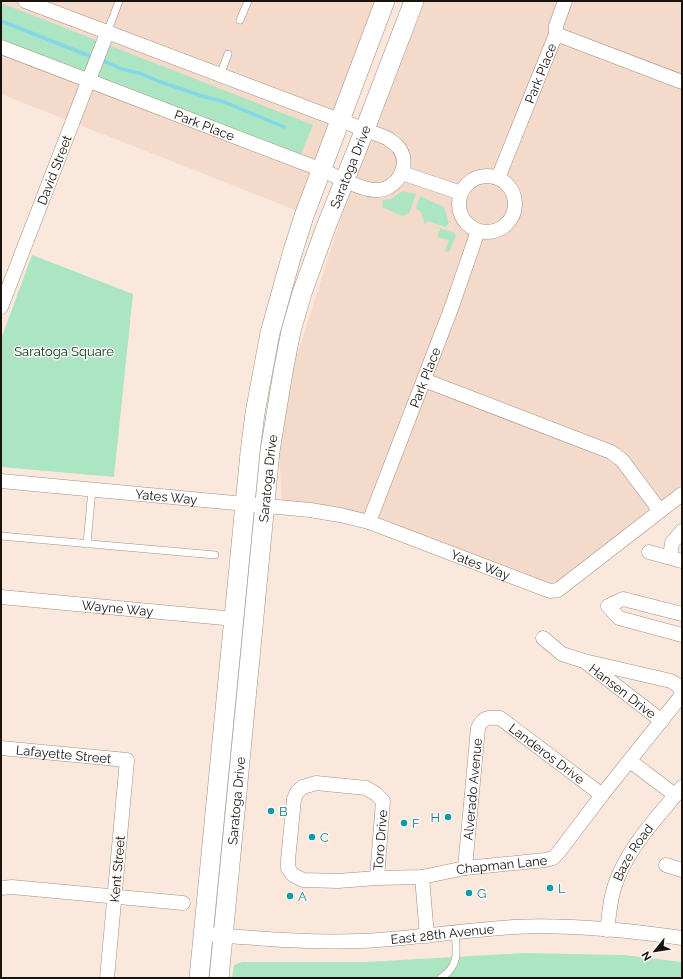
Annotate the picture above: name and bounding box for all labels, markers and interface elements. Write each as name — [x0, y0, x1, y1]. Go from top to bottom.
street label: Park Place — [522, 41, 560, 106]
street label: Park Place — [172, 107, 237, 144]
street label: Saratoga Drive — [327, 123, 374, 211]
street label: David Street — [34, 133, 75, 207]
park label: Saratoga Square — [14, 344, 114, 359]
street label: Park Place — [407, 345, 444, 410]
street label: Saratoga Drive — [256, 433, 281, 523]
street label: Yates Way — [135, 487, 198, 507]
street label: Yates Way — [449, 547, 512, 583]
street label: Wayne Way — [81, 598, 154, 619]
street label: Hansen Drive — [586, 661, 659, 722]
street label: Landeros Drive — [506, 720, 588, 787]
street label: Alverado Avenue — [461, 737, 485, 841]
street label: Lafayette Street — [15, 742, 113, 767]
street label: Saratoga Drive — [225, 756, 248, 845]
place label: B — [279, 804, 288, 819]
marker: B — [266, 806, 276, 816]
street label: Toro Drive — [371, 809, 390, 871]
place label: H — [430, 810, 440, 825]
marker: H — [443, 812, 453, 822]
place label: F — [412, 816, 420, 831]
marker: F — [399, 818, 409, 828]
street label: Baze Road — [610, 821, 656, 883]
place label: C — [320, 830, 329, 845]
marker: C — [307, 832, 317, 842]
street label: Kent Street — [107, 834, 128, 903]
street label: Chapman Lane — [455, 853, 548, 878]
place label: L — [558, 881, 566, 896]
marker: L — [545, 883, 555, 893]
place label: G — [477, 886, 486, 901]
marker: G — [464, 888, 474, 898]
place label: A — [298, 889, 307, 904]
marker: A — [285, 891, 295, 901]
street label: East 28th Avenue — [390, 921, 495, 947]
north arrow — [635, 931, 675, 971]
text: N — [639, 949, 655, 963]

